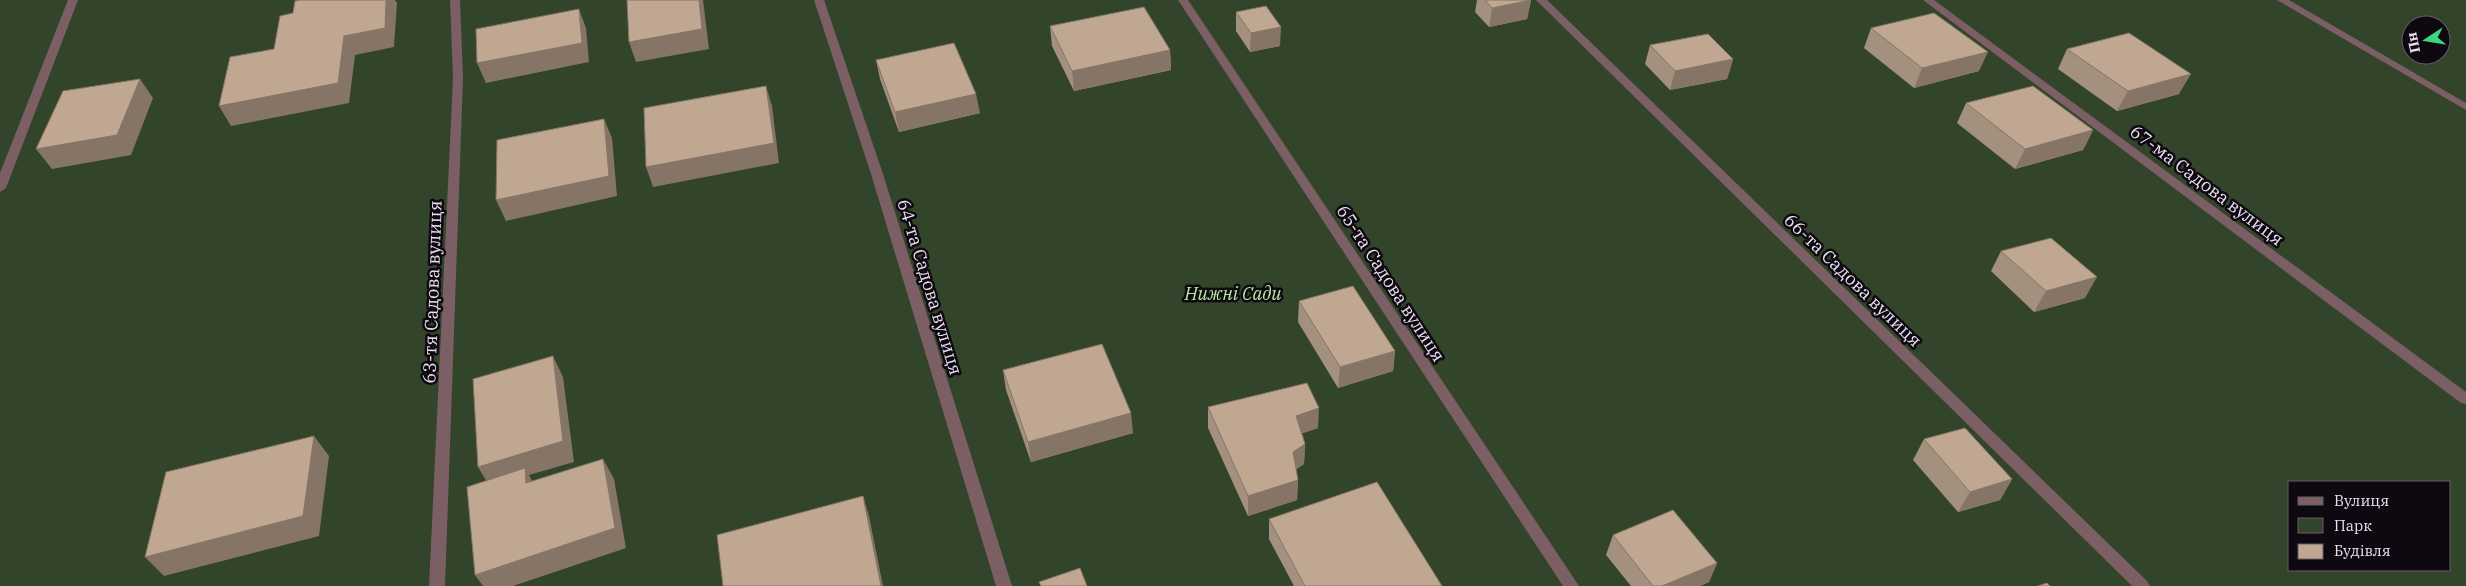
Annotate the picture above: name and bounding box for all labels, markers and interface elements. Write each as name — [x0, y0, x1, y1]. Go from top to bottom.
north arrow — [2401, 15, 2451, 65]
text: Пн — [2402, 31, 2424, 55]
street label: 67-ма Садова вулиця — [2126, 120, 2288, 250]
street label: 64-та Садова вулиця — [892, 196, 968, 378]
street label: 63-тя Садова вулиця — [417, 200, 447, 384]
street label: 65-та Садова вулиця — [1332, 200, 1450, 366]
street label: 66-та Садова вулиця — [1779, 208, 1927, 352]
park label: Нижні Сади — [1184, 282, 1282, 305]
legend — [2288, 481, 2451, 571]
text: Вулиця — [2334, 491, 2389, 510]
text: Парк — [2334, 516, 2372, 535]
text: Будівля — [2334, 541, 2391, 560]

